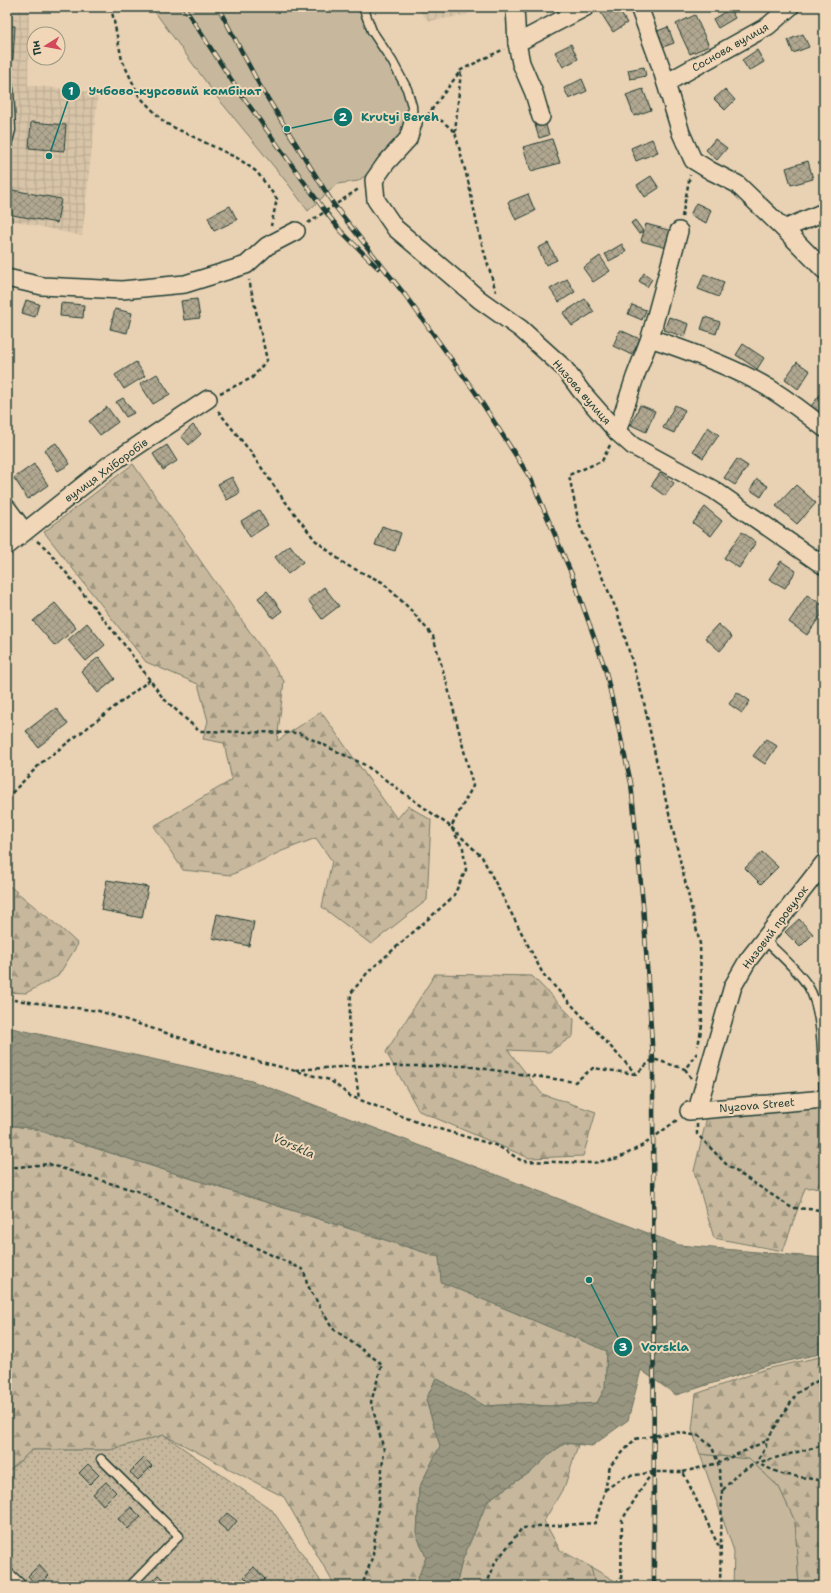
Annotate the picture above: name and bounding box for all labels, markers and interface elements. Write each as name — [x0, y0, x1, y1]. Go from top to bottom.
street label: Соснова вулиця — [689, 19, 771, 76]
north arrow — [26, 26, 66, 66]
text: Пн — [28, 39, 45, 56]
callout: Учбово-курсовий комбінат — [61, 79, 270, 103]
text: 1 — [68, 83, 74, 99]
text: Учбово-курсовий комбінат — [88, 83, 262, 99]
callout: Krutyi Bereh — [333, 105, 447, 129]
text: 2 — [339, 109, 348, 125]
text: Krutyi Bereh — [361, 109, 439, 125]
street label: Низова вулиця — [549, 356, 614, 428]
street label: вулиця Хліборобів — [61, 435, 151, 506]
street label: Низовий провулок — [739, 882, 812, 972]
street label: Nyzova Street — [719, 1095, 796, 1116]
water label: Vorskla — [271, 1130, 317, 1162]
callout: Vorskla — [613, 1335, 697, 1359]
text: 3 — [619, 1339, 627, 1355]
text: Vorskla — [641, 1339, 690, 1355]

